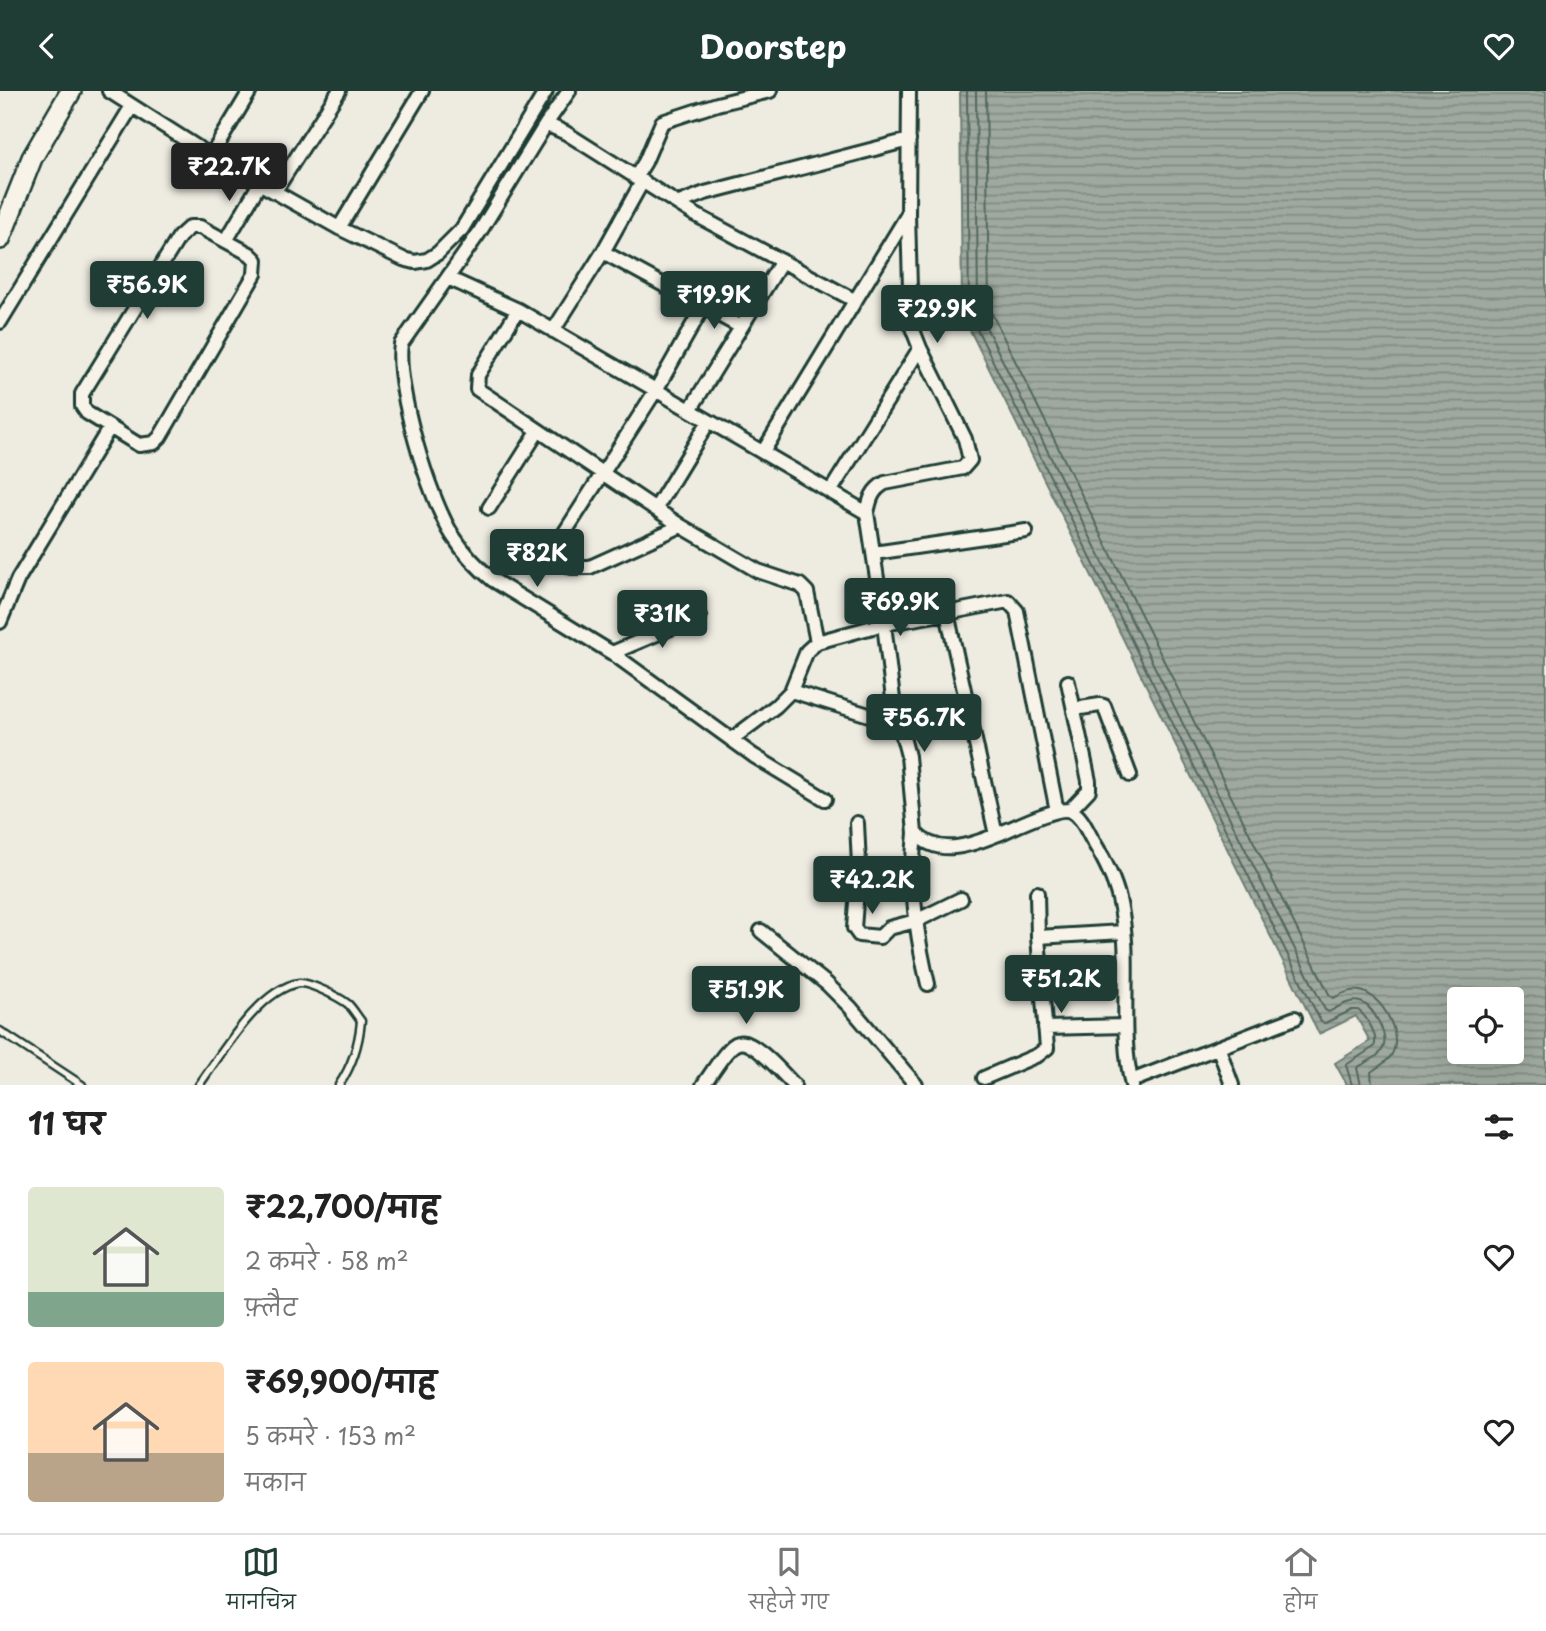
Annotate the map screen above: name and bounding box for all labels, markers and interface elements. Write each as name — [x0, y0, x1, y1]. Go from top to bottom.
text: Doorstep — [700, 22, 846, 70]
icon: back — [28, 27, 66, 65]
icon: heart — [1480, 27, 1518, 65]
pin: ₹22.7K — [172, 143, 286, 203]
text: ₹22.7K — [187, 148, 271, 183]
pin: ₹56.9K — [90, 261, 204, 321]
text: ₹56.9K — [106, 266, 188, 301]
pin: ₹19.9K — [657, 271, 771, 331]
text: ₹19.9K — [677, 276, 751, 311]
pin: ₹29.9K — [880, 285, 994, 345]
text: ₹29.9K — [897, 290, 977, 325]
pin: ₹82K — [496, 529, 578, 589]
text: ₹82K — [506, 534, 568, 569]
pin: ₹69.9K — [843, 579, 957, 638]
text: ₹69.9K — [860, 583, 940, 618]
pin: ₹31K — [621, 591, 703, 650]
text: ₹31K — [633, 595, 691, 630]
pin: ₹56.7K — [867, 695, 981, 754]
text: ₹56.7K — [882, 699, 966, 734]
pin: ₹42.2K — [815, 857, 929, 916]
text: ₹42.2K — [829, 861, 915, 896]
pin: ₹51.2K — [1004, 955, 1118, 1015]
text: ₹51.2K — [1021, 960, 1101, 995]
pin: ₹51.9K — [689, 967, 803, 1026]
text: ₹51.9K — [708, 971, 784, 1006]
map controls — [1447, 987, 1524, 1064]
button: locate — [1447, 987, 1524, 1064]
text: 11 घर — [28, 1100, 105, 1145]
icon: filters — [1480, 1108, 1518, 1146]
text: ₹22,700/माह — [245, 1183, 439, 1228]
icon: home — [84, 1215, 168, 1299]
icon: heart — [1480, 1238, 1518, 1276]
text: 2 कमरे · 58 m² — [245, 1243, 409, 1278]
text: फ़्लैट — [245, 1289, 297, 1324]
text: ₹69,900/माह — [245, 1358, 437, 1403]
icon: home — [84, 1390, 168, 1474]
icon: heart — [1480, 1413, 1518, 1451]
text: 5 कमरे · 153 m² — [245, 1418, 416, 1453]
text: मकान — [245, 1464, 306, 1499]
tab: मानचित्र — [226, 1543, 296, 1623]
tab: सहेजे गए — [749, 1543, 829, 1623]
tab: होम — [1282, 1543, 1320, 1623]

